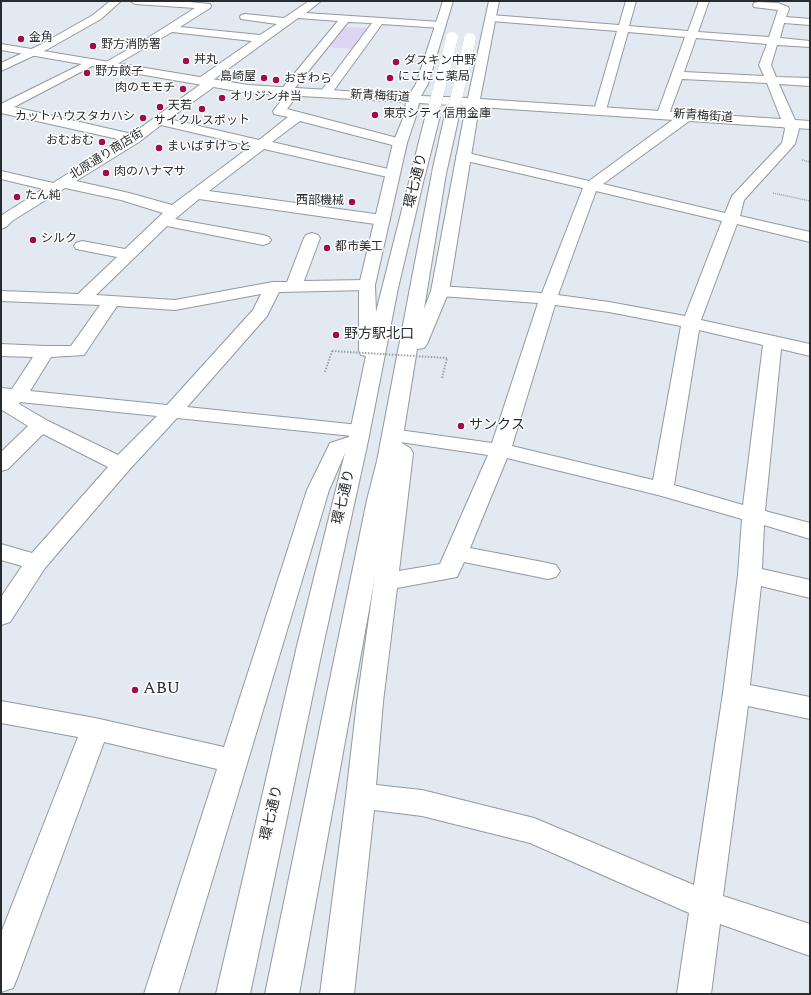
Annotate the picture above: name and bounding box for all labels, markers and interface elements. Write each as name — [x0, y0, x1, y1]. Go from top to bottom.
place label: 金角 — [29, 32, 53, 46]
marker: 金角 — [16, 34, 26, 44]
place label: 野方消防署 — [101, 39, 161, 53]
marker: 野方消防署 — [88, 41, 98, 51]
place label: 丼丸 — [194, 54, 218, 68]
place label: ダスキン中野 — [404, 55, 476, 69]
marker: 丼丸 — [181, 56, 191, 66]
marker: ダスキン中野 — [391, 57, 401, 67]
place label: 野方餃子 — [95, 66, 143, 80]
marker: 野方餃子 — [82, 68, 92, 78]
place label: 島崎屋 — [220, 71, 256, 85]
place label: にこにこ薬局 — [398, 71, 470, 85]
marker: 島崎屋 — [259, 73, 269, 83]
place label: おぎわら — [284, 73, 332, 87]
marker: にこにこ薬局 — [385, 73, 395, 83]
marker: おぎわら — [271, 75, 281, 85]
place label: 肉のモモチ — [115, 82, 175, 96]
marker: 肉のモモチ — [178, 84, 188, 94]
street label: 新青梅街道 — [350, 88, 410, 106]
place label: オリジン弁当 — [230, 91, 302, 105]
marker: オリジン弁当 — [217, 93, 227, 103]
place label: 天若 — [168, 100, 192, 114]
marker: 天若 — [155, 102, 165, 112]
marker: サイクルスポット — [197, 104, 207, 114]
place label: 東京シティ信用金庫 — [383, 108, 491, 122]
street label: 新青梅街道 — [673, 108, 733, 126]
marker: 東京シティ信用金庫 — [370, 110, 380, 120]
place label: カットハウスタカハシ — [15, 111, 135, 125]
marker: カットハウスタカハシ — [138, 113, 148, 123]
place label: サイクルスポット — [154, 115, 250, 129]
street label: 北原通り商店街 — [68, 127, 146, 183]
place label: おむおむ — [46, 135, 94, 149]
marker: おむおむ — [97, 137, 107, 147]
place label: まいばすけっと — [167, 141, 251, 155]
marker: まいばすけっと — [154, 143, 164, 153]
street label: 環七通り — [402, 152, 432, 210]
place label: 肉のハナマサ — [114, 166, 186, 180]
marker: 肉のハナマサ — [101, 168, 111, 178]
place label: たん純 — [25, 190, 61, 204]
marker: たん純 — [12, 192, 22, 202]
place label: 西部機械 — [296, 195, 344, 209]
marker: 西部機械 — [347, 197, 357, 207]
place label: シルク — [41, 233, 77, 247]
marker: シルク — [28, 235, 38, 245]
place label: 都市美工 — [335, 241, 383, 255]
marker: 都市美工 — [322, 243, 332, 253]
place label: 野方駅北口 — [344, 327, 414, 343]
marker: 野方駅北口 — [331, 330, 341, 340]
place label: サンクス — [469, 418, 525, 434]
marker: サンクス — [456, 421, 466, 431]
street label: 環七通り — [331, 468, 359, 526]
place label: ABU — [143, 680, 180, 700]
marker: ABU — [130, 685, 140, 695]
street label: 環七通り — [259, 784, 287, 842]

